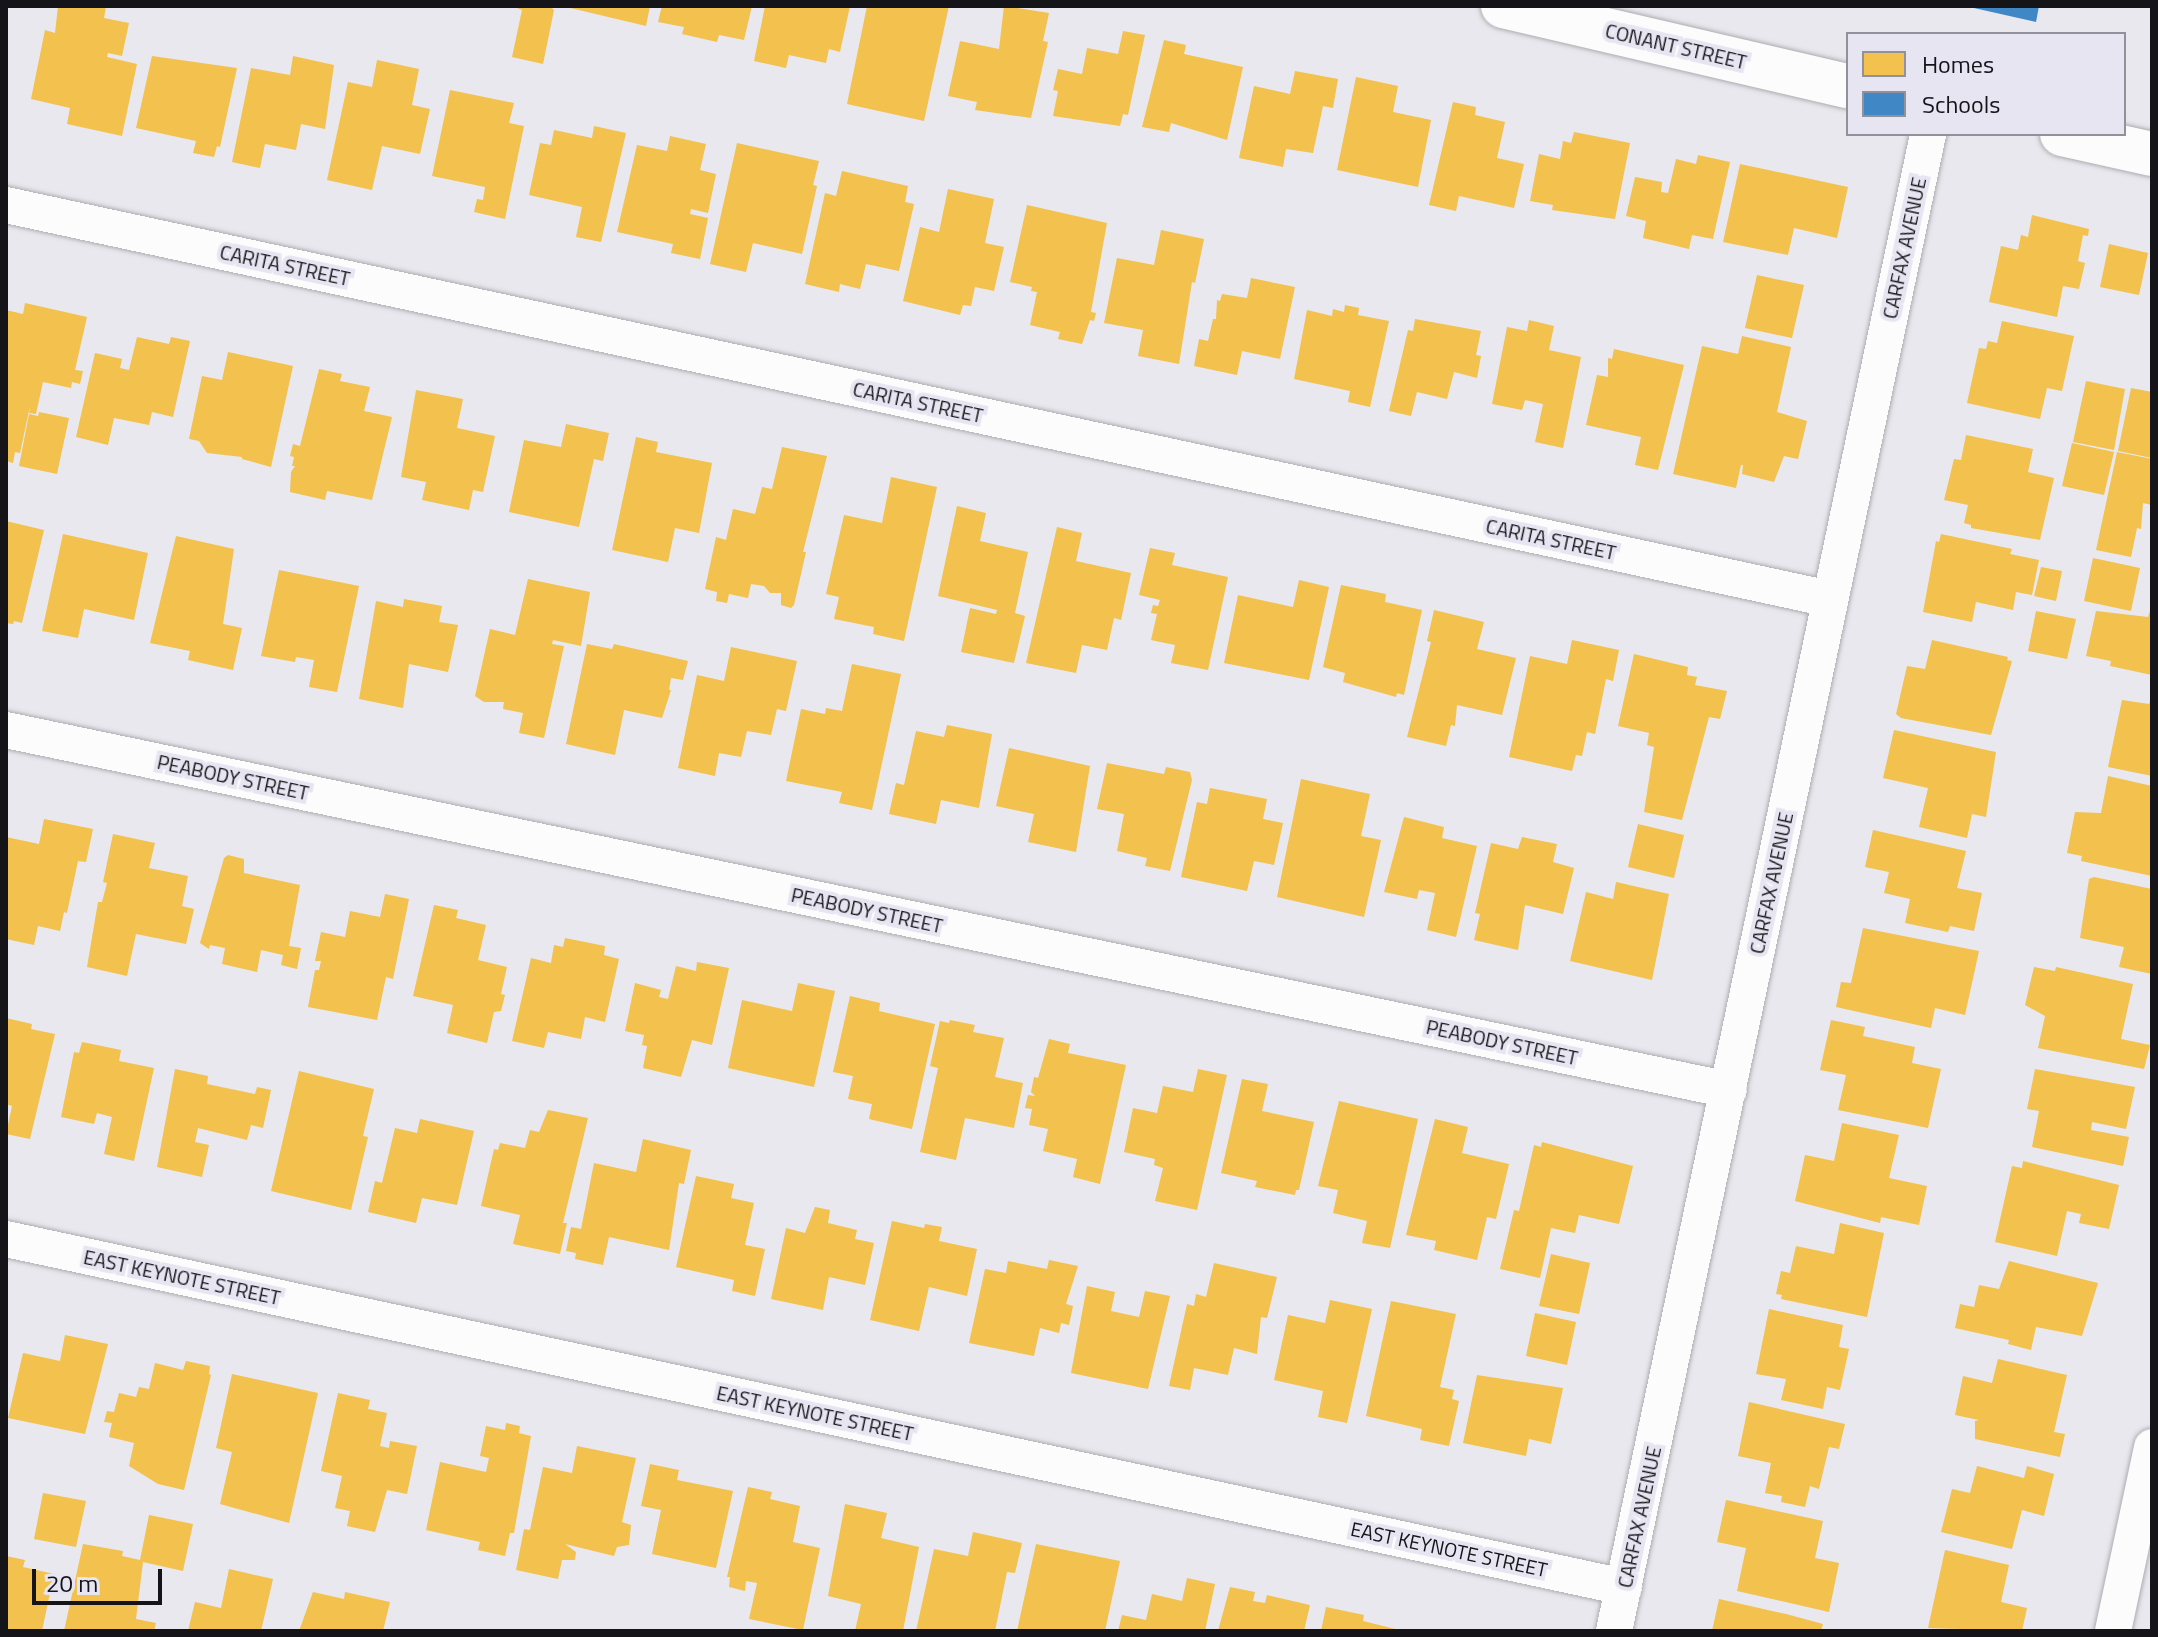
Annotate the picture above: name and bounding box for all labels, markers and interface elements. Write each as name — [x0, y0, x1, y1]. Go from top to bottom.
street label: CONANT STREET — [1603, 18, 1749, 74]
legend — [1846, 32, 2126, 136]
text: Homes — [1922, 46, 1994, 82]
text: Schools — [1922, 86, 2000, 122]
street label: CARFAX AVENUE — [1877, 175, 1931, 321]
street label: CARITA STREET — [218, 240, 352, 290]
street label: CARITA STREET — [851, 377, 985, 427]
street label: CARITA STREET — [1484, 514, 1618, 564]
street label: PEABODY STREET — [155, 749, 311, 805]
street label: CARFAX AVENUE — [1744, 810, 1798, 956]
street label: PEABODY STREET — [789, 882, 945, 938]
street label: PEABODY STREET — [1424, 1014, 1580, 1070]
street label: EAST KEYNOTE STREET — [81, 1244, 283, 1310]
street label: EAST KEYNOTE STREET — [714, 1380, 916, 1446]
street label: CARFAX AVENUE — [1612, 1444, 1666, 1590]
street label: EAST KEYNOTE STREET — [1348, 1516, 1550, 1582]
scale bar — [36, 1553, 166, 1603]
text: 20 m — [46, 1565, 98, 1601]

